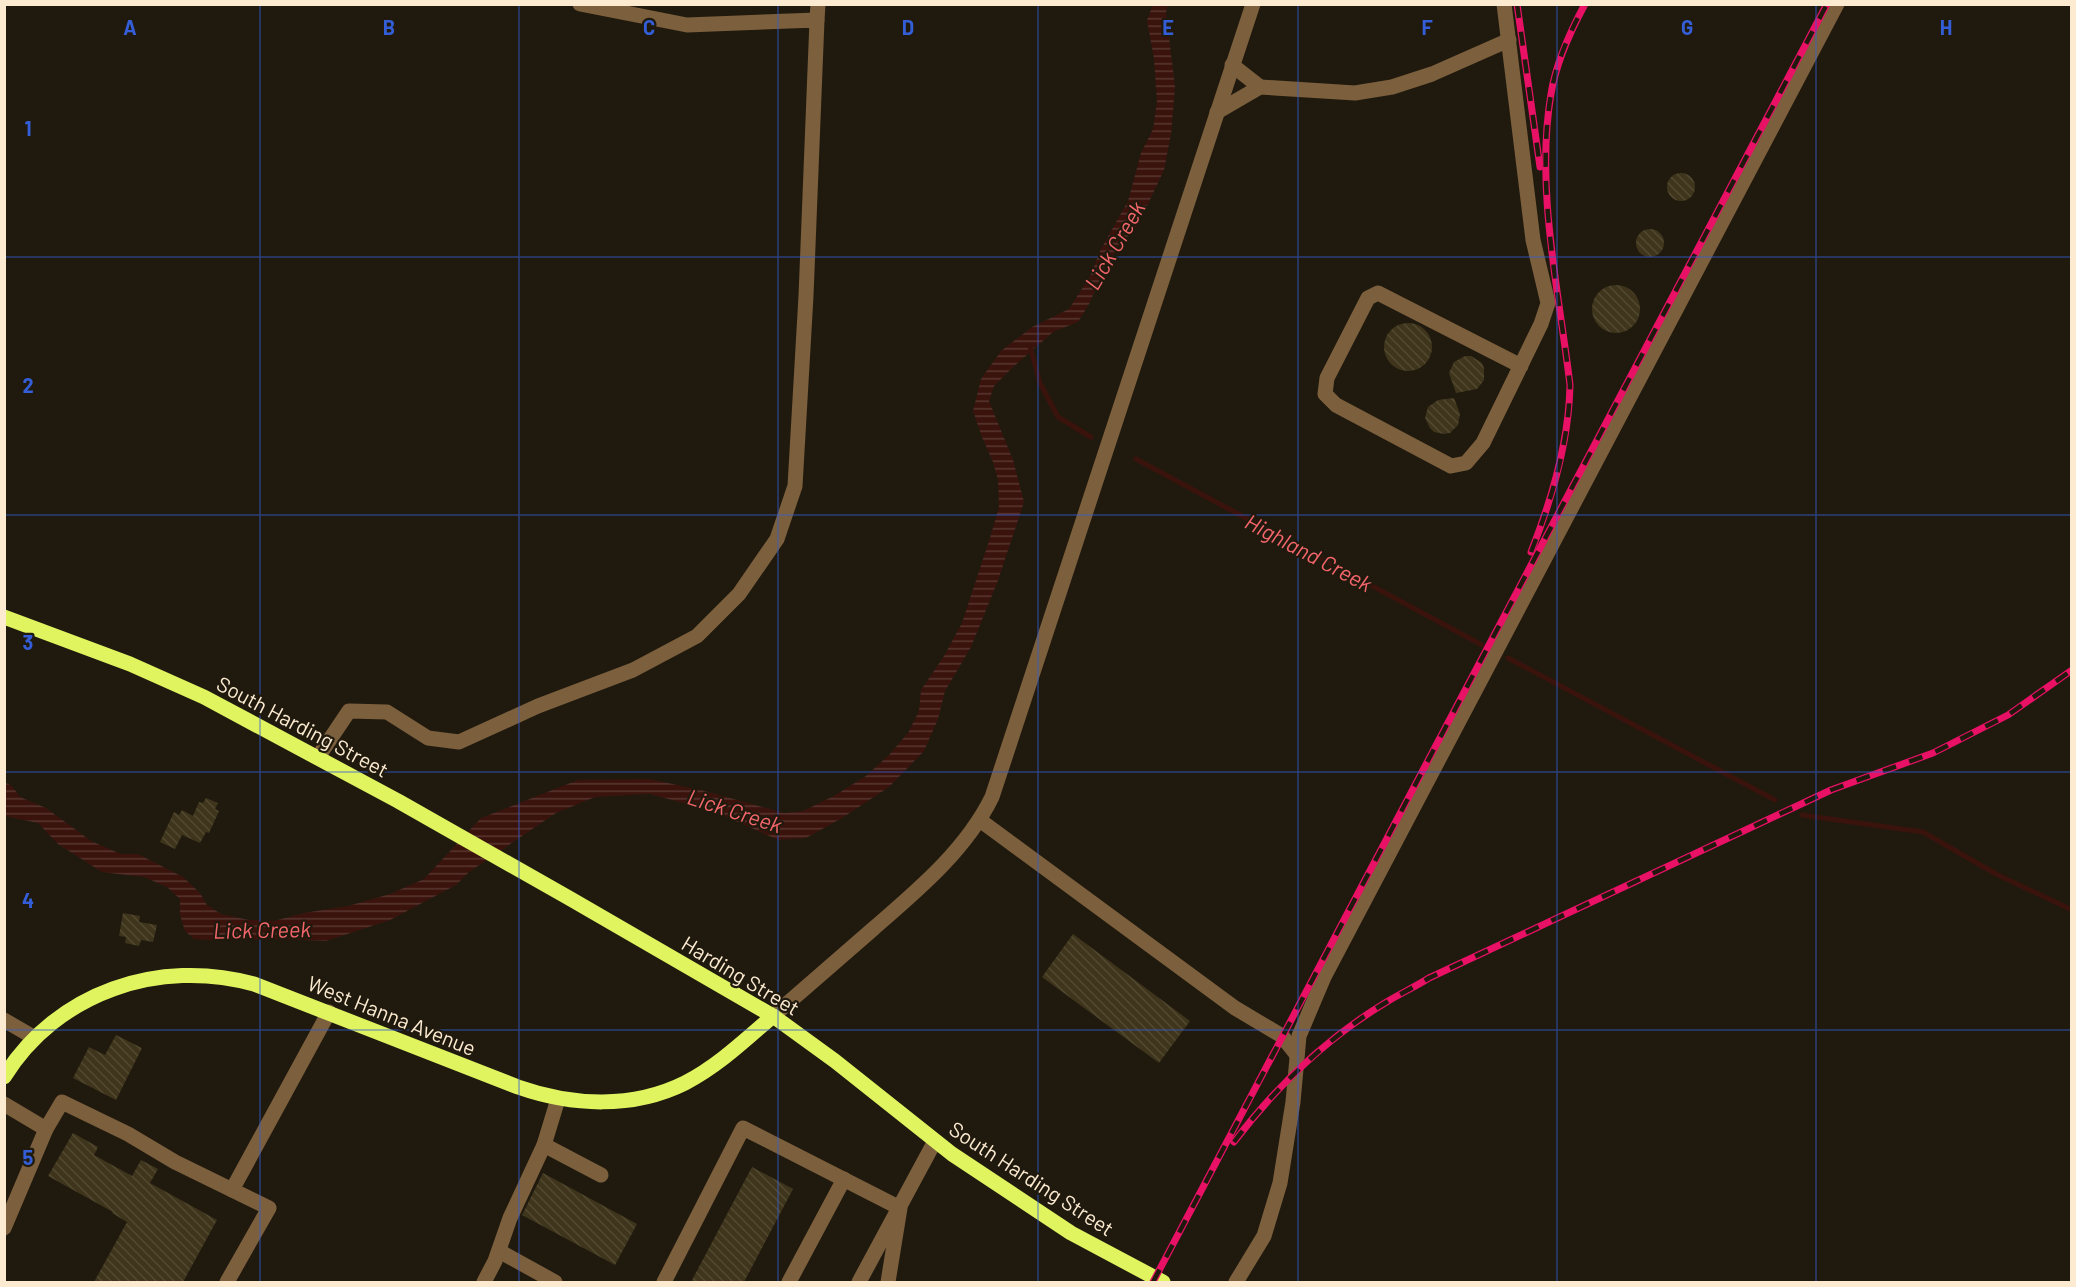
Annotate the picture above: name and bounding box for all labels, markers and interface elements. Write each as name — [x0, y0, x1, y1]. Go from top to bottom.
text: A — [123, 15, 137, 39]
text: B — [383, 15, 395, 39]
text: C — [643, 15, 655, 39]
text: D — [902, 15, 914, 39]
text: E — [1162, 15, 1174, 39]
text: F — [1421, 15, 1433, 39]
text: G — [1681, 15, 1693, 39]
text: H — [1940, 15, 1952, 39]
text: 1 — [24, 116, 32, 140]
water label: Lick Creek — [1078, 196, 1150, 294]
text: 2 — [22, 373, 34, 397]
water label: Highland Creek — [1241, 508, 1377, 597]
text: 3 — [23, 630, 33, 654]
street label: South Harding Street — [213, 670, 393, 782]
water label: Lick Creek — [685, 783, 786, 838]
text: 4 — [22, 888, 34, 912]
water label: Lick Creek — [213, 915, 311, 943]
street label: Harding Street — [678, 930, 804, 1020]
street label: West Hanna Avenue — [304, 970, 480, 1060]
street label: South Harding Street — [945, 1115, 1119, 1241]
text: 5 — [23, 1145, 34, 1169]

